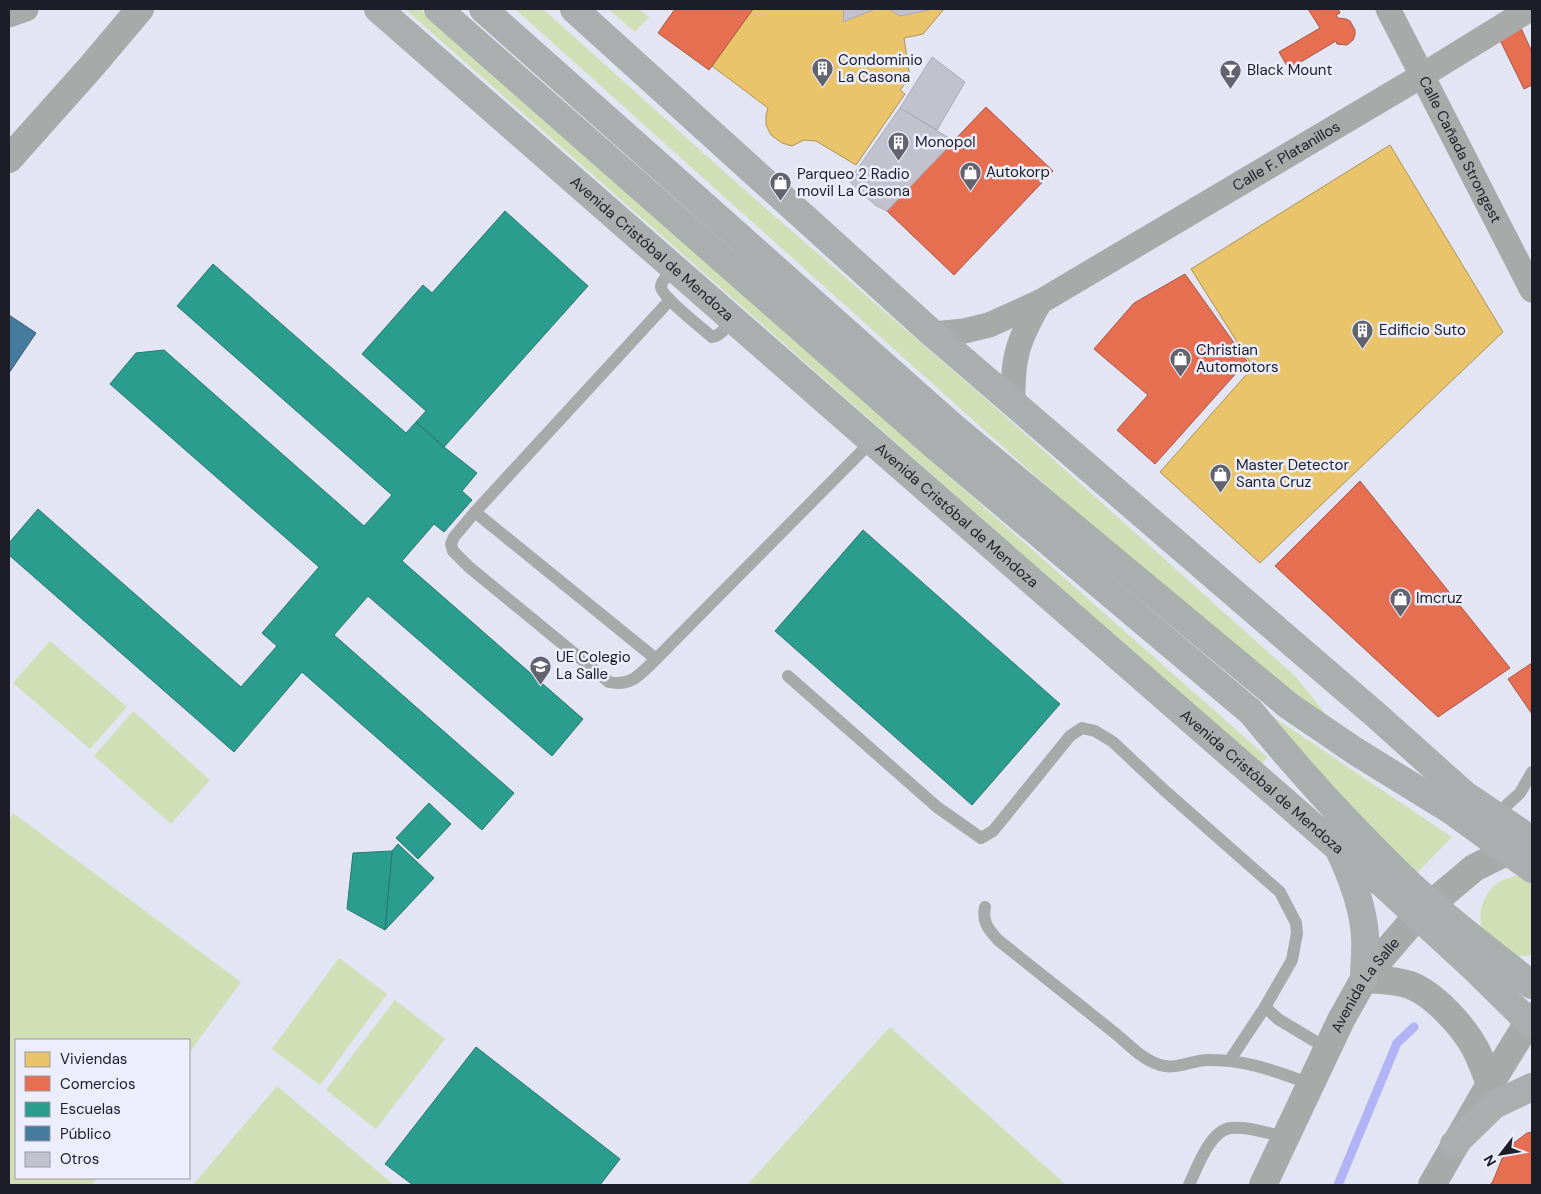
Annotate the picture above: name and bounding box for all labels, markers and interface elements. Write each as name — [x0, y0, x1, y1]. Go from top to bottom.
place label: Condominio La Casona — [838, 50, 923, 87]
building icon: Condominio La Casona — [810, 57, 834, 88]
bar icon: Black Mount — [1219, 58, 1243, 89]
place label: Black Mount — [1247, 60, 1332, 80]
street label: Calle Cañada Strongest — [1414, 73, 1506, 227]
street label: Calle F. Platanillos — [1229, 116, 1344, 196]
building icon: Monopol — [887, 130, 911, 161]
place label: Monopol — [915, 132, 976, 152]
shop icon: Autokorp — [958, 160, 982, 191]
place label: Autokorp — [986, 162, 1050, 182]
place label: Parqueo 2 Radio movil La Casona — [797, 164, 910, 201]
shop icon: Parqueo 2 Radio movil La Casona — [769, 171, 793, 202]
street label: Avenida Cristóbal de Mendoza — [566, 172, 738, 326]
building icon: Edificio Suto — [1351, 318, 1375, 349]
place label: Edificio Suto — [1379, 320, 1466, 340]
place label: Christian Automotors — [1196, 340, 1279, 377]
shop icon: Christian Automotors — [1168, 347, 1192, 378]
street label: Avenida Cristóbal de Mendoza — [871, 438, 1043, 592]
place label: Master Detector Santa Cruz — [1236, 455, 1349, 492]
shop icon: Master Detector Santa Cruz — [1208, 462, 1232, 493]
shop icon: Imcruz — [1388, 586, 1412, 617]
place label: Imcruz — [1416, 588, 1463, 608]
place label: UE Colegio La Salle — [556, 647, 631, 684]
school or university icon: UE Colegio La Salle — [528, 654, 552, 685]
street label: Avenida Cristóbal de Mendoza — [1176, 705, 1348, 858]
street label: Avenida La Salle — [1326, 933, 1404, 1036]
legend — [15, 1039, 190, 1179]
text: Viviendas — [60, 1049, 127, 1069]
text: Comercios — [60, 1074, 135, 1094]
text: Escuelas — [60, 1099, 121, 1119]
text: Público — [60, 1124, 111, 1144]
north arrow — [1476, 1129, 1526, 1179]
text: Otros — [60, 1149, 99, 1169]
text: N — [1480, 1152, 1500, 1170]

